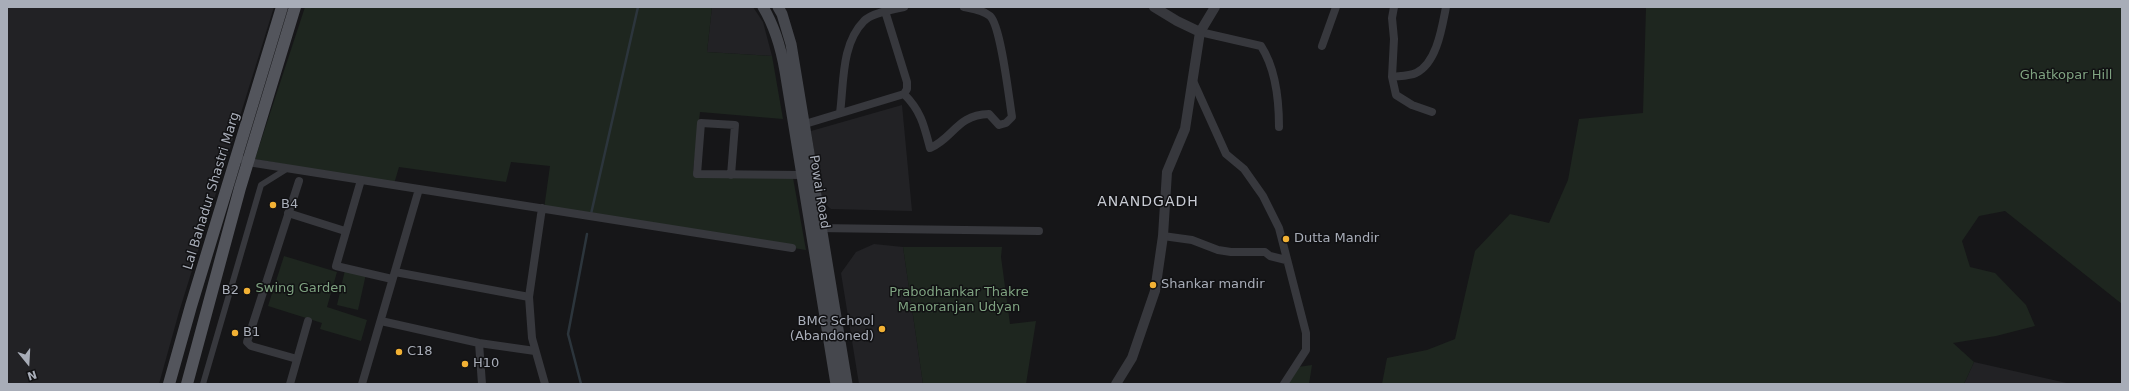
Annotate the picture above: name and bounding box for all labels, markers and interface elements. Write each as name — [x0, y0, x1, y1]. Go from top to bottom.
park label: Ghatkopar Hill — [2020, 68, 2112, 84]
street label: Lal Bahadur Shastri Marg — [181, 110, 243, 272]
street label: Powai Road — [805, 154, 833, 230]
district label: ANANDGADH — [1097, 194, 1199, 210]
place label: B4 — [281, 197, 298, 213]
marker: B4 — [268, 200, 278, 210]
place label: Dutta Mandir — [1294, 231, 1379, 247]
marker: Dutta Mandir — [1281, 234, 1291, 244]
place label: Shankar mandir — [1161, 277, 1265, 293]
marker: Shankar mandir — [1148, 280, 1158, 290]
park label: Swing Garden — [256, 281, 346, 297]
place label: B2 — [222, 283, 239, 299]
park label: Prabodhankar Thakre Manoranjan Udyan — [889, 285, 1029, 316]
marker: B2 — [242, 286, 252, 296]
place label: BMC School (Abandoned) — [790, 314, 874, 345]
marker: BMC School (Abandoned) — [877, 324, 887, 334]
place label: B1 — [243, 325, 260, 341]
marker: B1 — [230, 328, 240, 338]
north arrow — [8, 343, 48, 383]
place label: C18 — [407, 344, 433, 360]
marker: C18 — [394, 347, 404, 357]
place label: H10 — [473, 356, 499, 372]
marker: H10 — [460, 359, 470, 369]
text: N — [25, 367, 38, 382]

